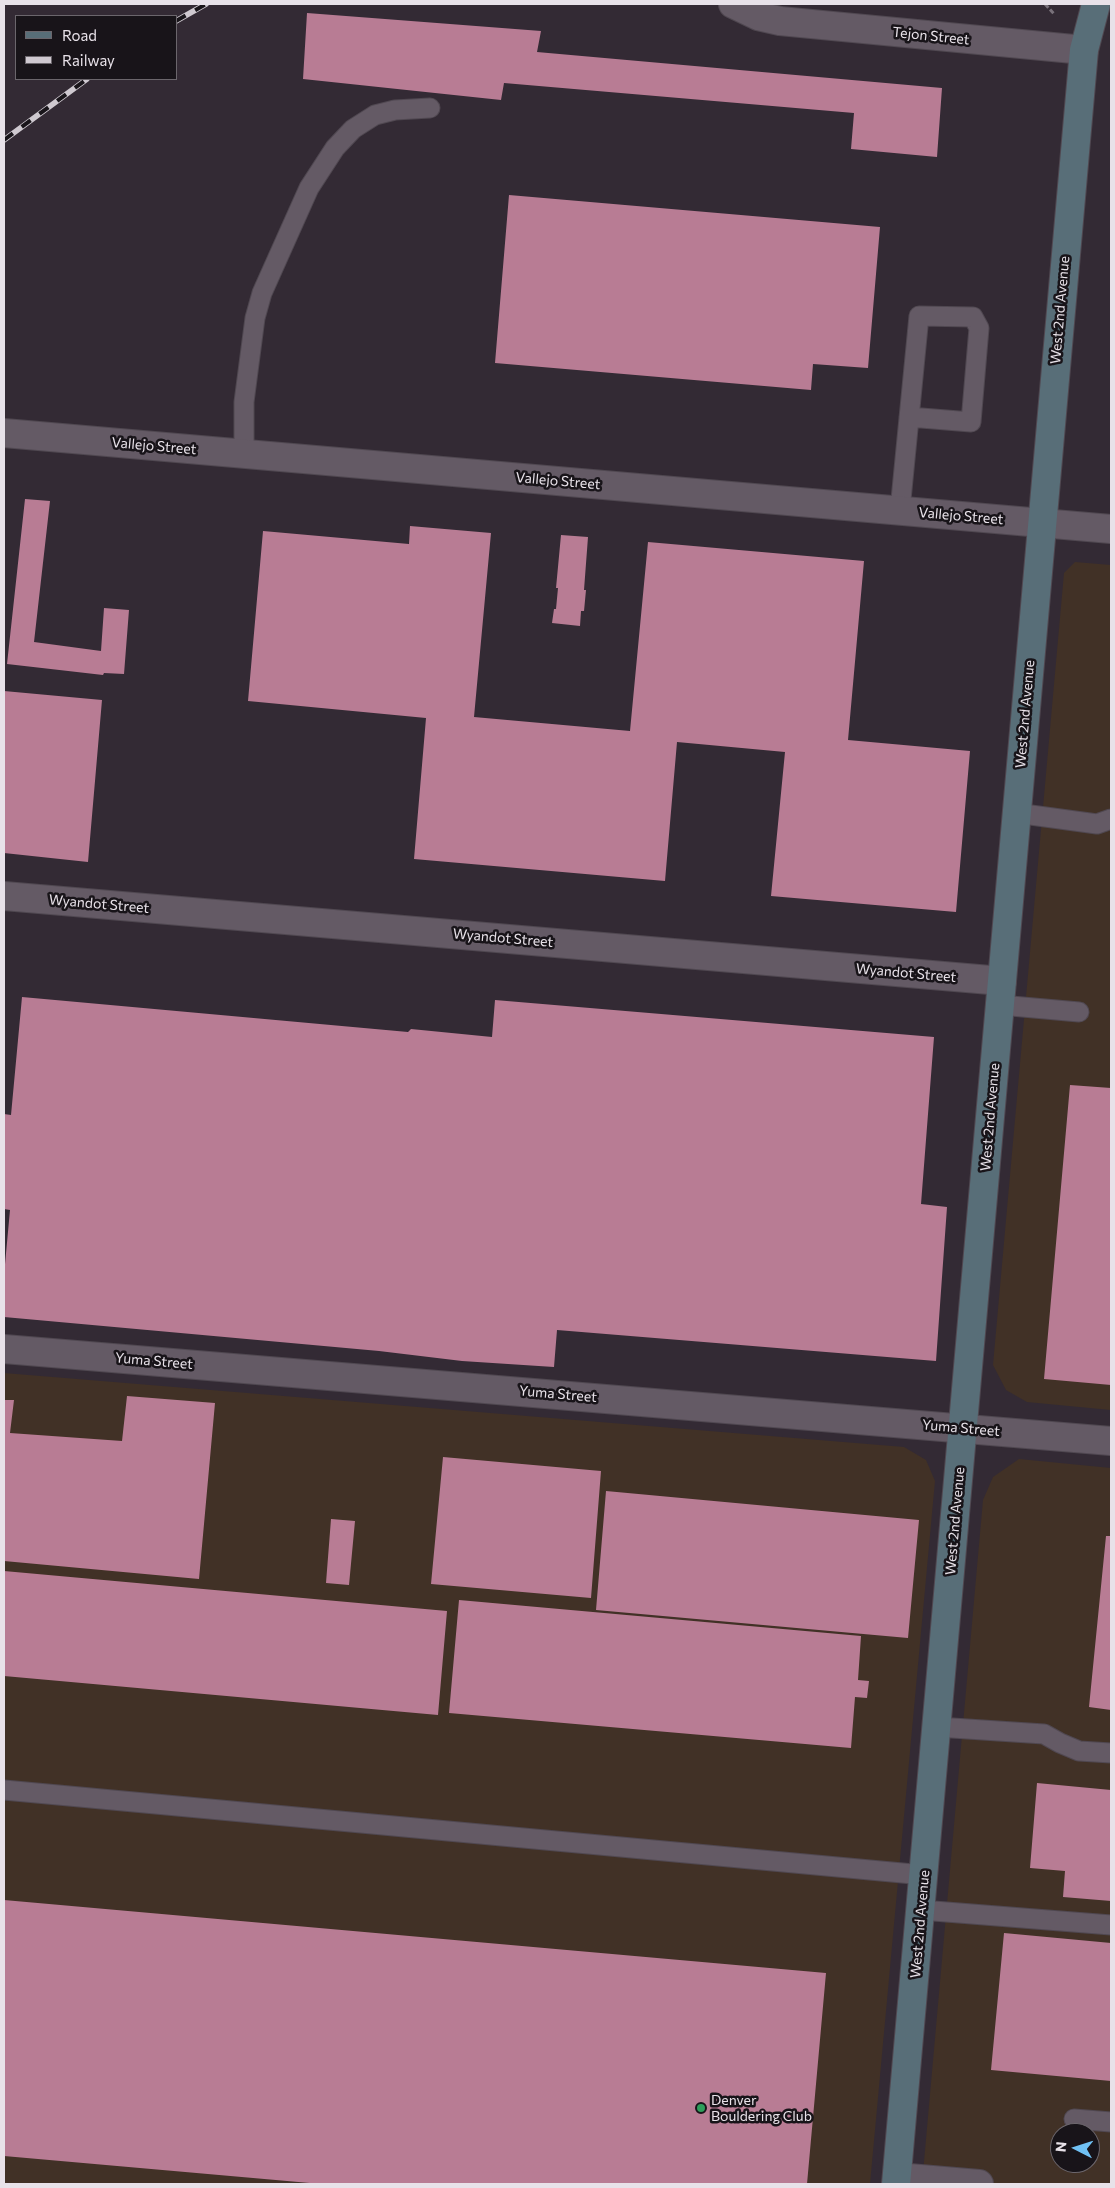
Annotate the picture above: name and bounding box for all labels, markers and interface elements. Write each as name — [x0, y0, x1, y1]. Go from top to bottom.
legend — [15, 15, 178, 80]
street label: Tejon Street — [892, 24, 970, 48]
text: Road — [62, 26, 97, 44]
text: Railway — [62, 51, 115, 69]
street label: West 2nd Avenue — [1047, 255, 1073, 365]
street label: Vallejo Street — [111, 434, 197, 458]
street label: Vallejo Street — [515, 469, 601, 493]
street label: Vallejo Street — [918, 504, 1004, 528]
street label: West 2nd Avenue — [1012, 659, 1038, 769]
street label: Wyandot Street — [48, 891, 150, 917]
street label: Wyandot Street — [452, 925, 554, 951]
street label: Wyandot Street — [855, 960, 957, 986]
street label: West 2nd Avenue — [977, 1062, 1003, 1172]
street label: Yuma Street — [114, 1349, 194, 1373]
street label: Yuma Street — [518, 1382, 598, 1406]
street label: Yuma Street — [921, 1416, 1001, 1440]
street label: West 2nd Avenue — [942, 1466, 968, 1576]
street label: West 2nd Avenue — [907, 1869, 933, 1979]
place label: Denver Bouldering Club — [711, 2092, 812, 2124]
marker: Denver Bouldering Club — [695, 2102, 707, 2114]
north arrow — [1050, 2123, 1100, 2173]
text: N — [1052, 2141, 1069, 2153]

